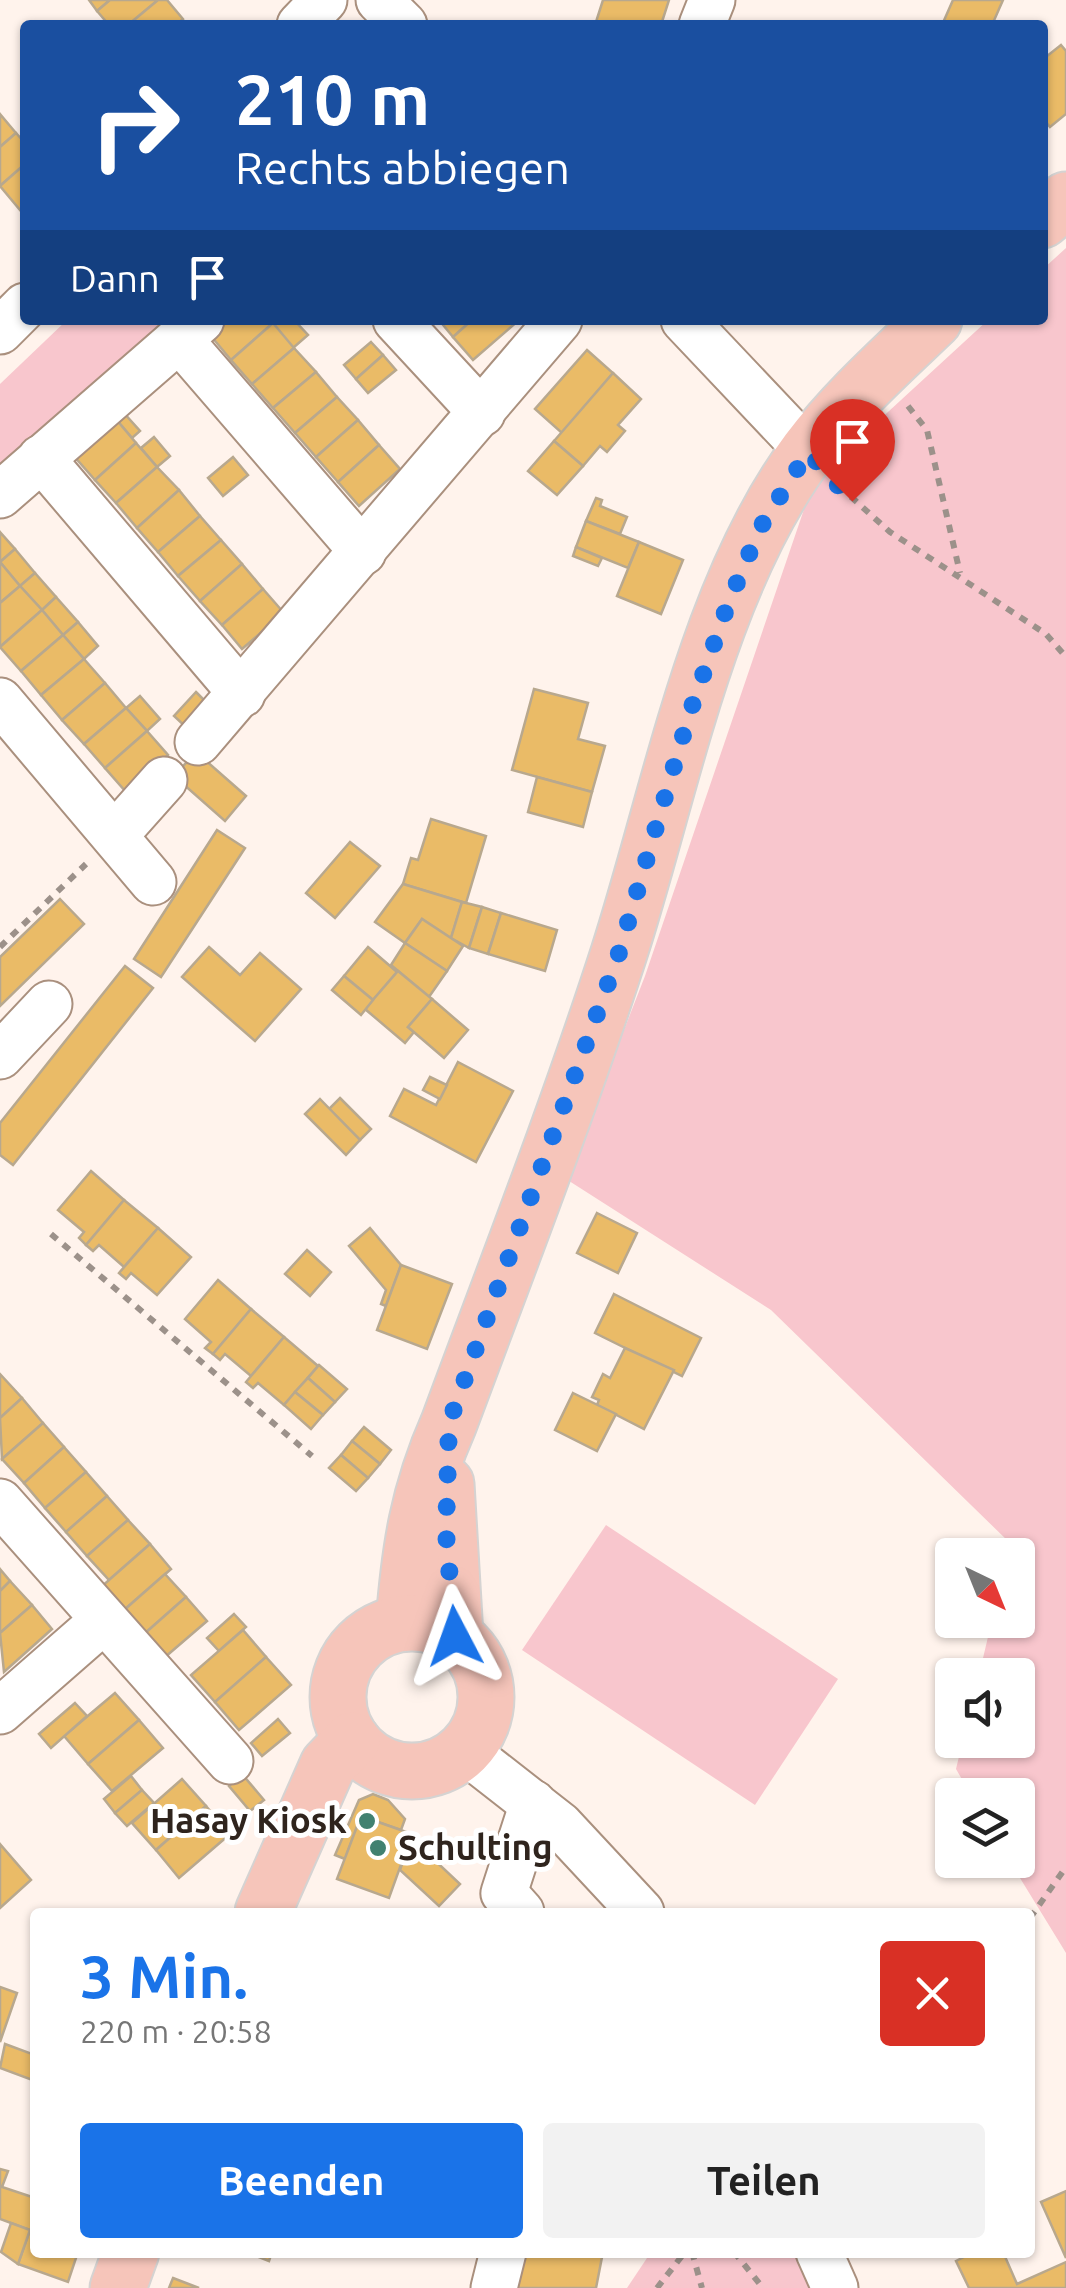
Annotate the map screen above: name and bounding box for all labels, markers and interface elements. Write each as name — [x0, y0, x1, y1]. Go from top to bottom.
icon: right — [70, 60, 200, 190]
text: 210 m — [235, 60, 430, 138]
text: Rechts abbiegen — [235, 142, 570, 193]
icon: arrive — [180, 250, 235, 305]
text: Dann — [70, 257, 160, 299]
pin — [810, 399, 895, 502]
icon: arrive — [825, 414, 880, 469]
north arrow — [935, 1538, 1035, 1638]
map controls — [935, 1538, 1035, 1878]
position arrow — [403, 1584, 507, 1688]
button: sound — [935, 1658, 1035, 1758]
button: layers — [935, 1778, 1035, 1878]
place label: Hasay Kiosk — [150, 1800, 347, 1840]
marker: Hasay Kiosk — [356, 1810, 378, 1832]
place label: Schulting — [398, 1827, 553, 1867]
marker: Schulting — [367, 1837, 389, 1859]
button: close — [880, 1941, 985, 2046]
text: 3 Min. — [80, 1942, 248, 2009]
text: 220 m · 20:58 — [80, 2013, 272, 2049]
button: Beenden — [80, 2123, 523, 2238]
button: Teilen — [543, 2123, 985, 2238]

